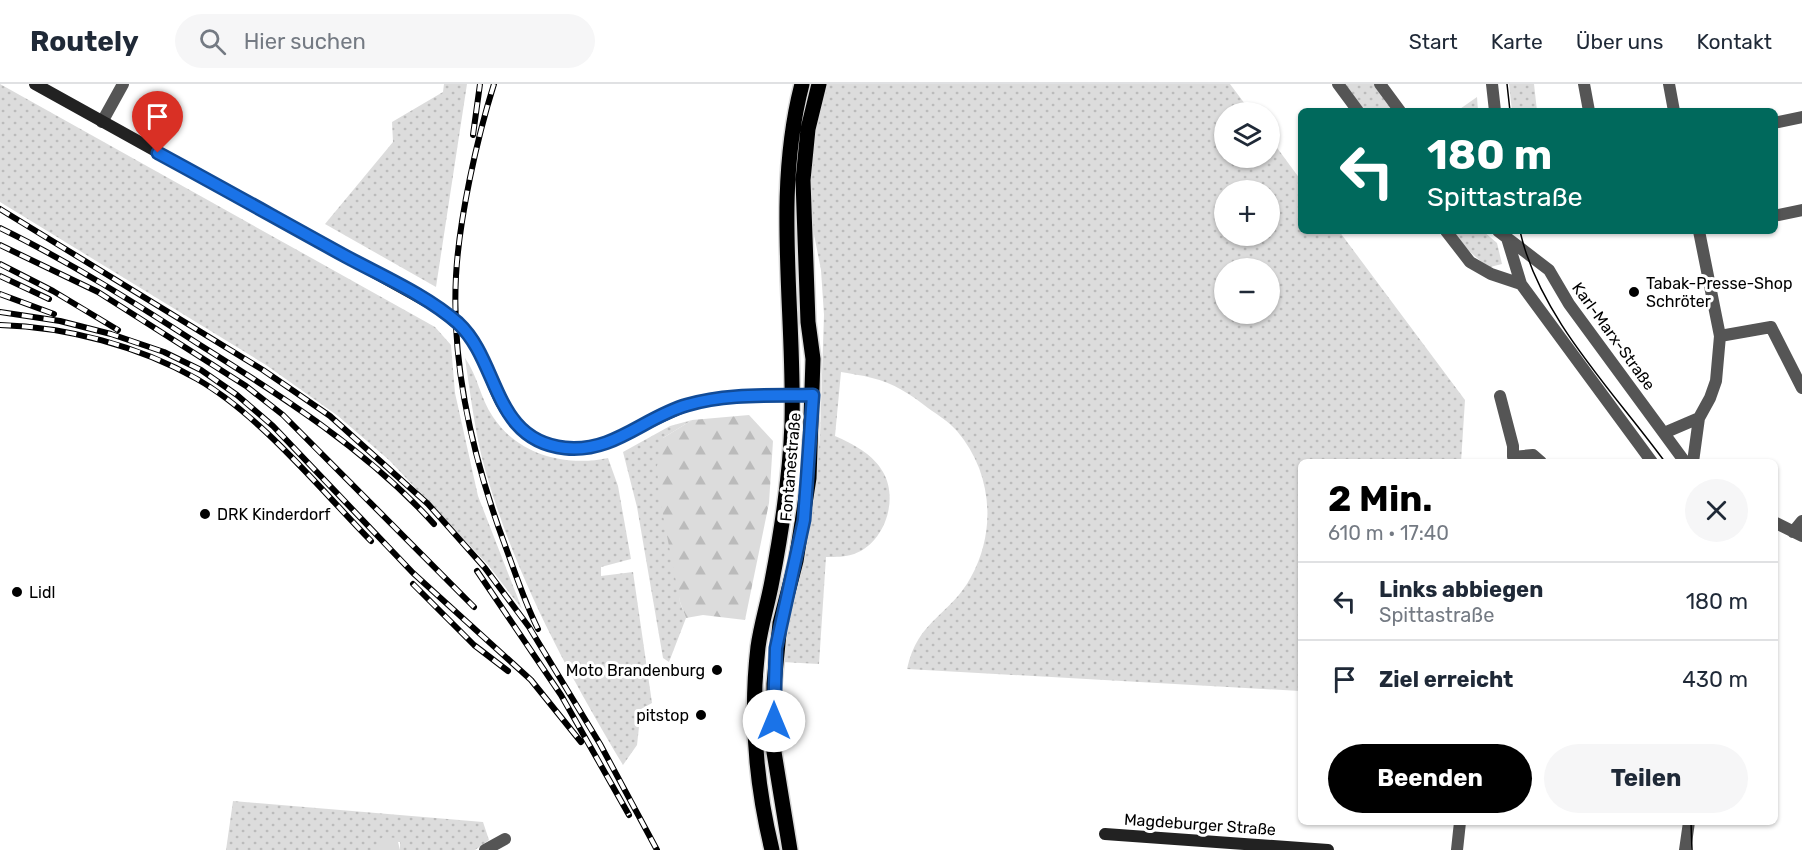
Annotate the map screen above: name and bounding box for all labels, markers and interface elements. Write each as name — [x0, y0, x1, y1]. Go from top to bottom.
search box — [175, 14, 595, 68]
text: Routely — [30, 25, 139, 58]
icon: search — [196, 25, 229, 58]
text: Hier suchen — [244, 28, 366, 55]
text: Start — [1409, 29, 1458, 54]
text: Karte — [1491, 29, 1543, 54]
text: Über uns — [1576, 29, 1664, 54]
text: Kontakt — [1697, 29, 1772, 54]
pin — [132, 91, 183, 153]
icon: arrive — [141, 100, 174, 133]
map controls — [1214, 102, 1280, 324]
button: layers — [1214, 102, 1280, 168]
text: 180 m — [1427, 130, 1552, 180]
icon: left — [1328, 132, 1406, 210]
button: + — [1214, 180, 1280, 246]
text: Spittastraße — [1427, 181, 1583, 213]
button: − — [1214, 258, 1280, 324]
place label: Tabak-Presse-Shop Schröter — [1646, 274, 1793, 311]
street label: Karl-Marx-Straße — [1568, 279, 1659, 394]
marker: Tabak-Presse-Shop Schröter — [1627, 285, 1641, 299]
street label: Fontanestraße — [776, 412, 805, 522]
text: 2 Min. — [1328, 477, 1433, 520]
button: close — [1685, 479, 1748, 542]
place label: DRK Kinderdorf — [217, 505, 331, 524]
marker: DRK Kinderdorf — [198, 507, 212, 521]
text: 610 m · 17:40 — [1328, 521, 1449, 545]
text: Links abbiegen — [1379, 576, 1543, 603]
place label: Lidl — [29, 583, 55, 602]
marker: Lidl — [10, 585, 24, 599]
icon: left — [1328, 585, 1361, 618]
text: 180 m — [1686, 588, 1748, 615]
text: Spittastraße — [1379, 603, 1494, 627]
place label: Moto Brandenburg — [566, 661, 705, 680]
marker: Moto Brandenburg — [710, 663, 724, 677]
icon: arrive — [1328, 663, 1361, 696]
text: Ziel erreicht — [1379, 666, 1513, 693]
text: 430 m — [1682, 666, 1748, 693]
position arrow — [742, 689, 806, 753]
place label: pitstop — [636, 706, 689, 725]
marker: pitstop — [694, 708, 708, 722]
button: Beenden — [1328, 744, 1532, 813]
button: Teilen — [1544, 744, 1748, 813]
street label: Magdeburger Straße — [1123, 810, 1277, 839]

